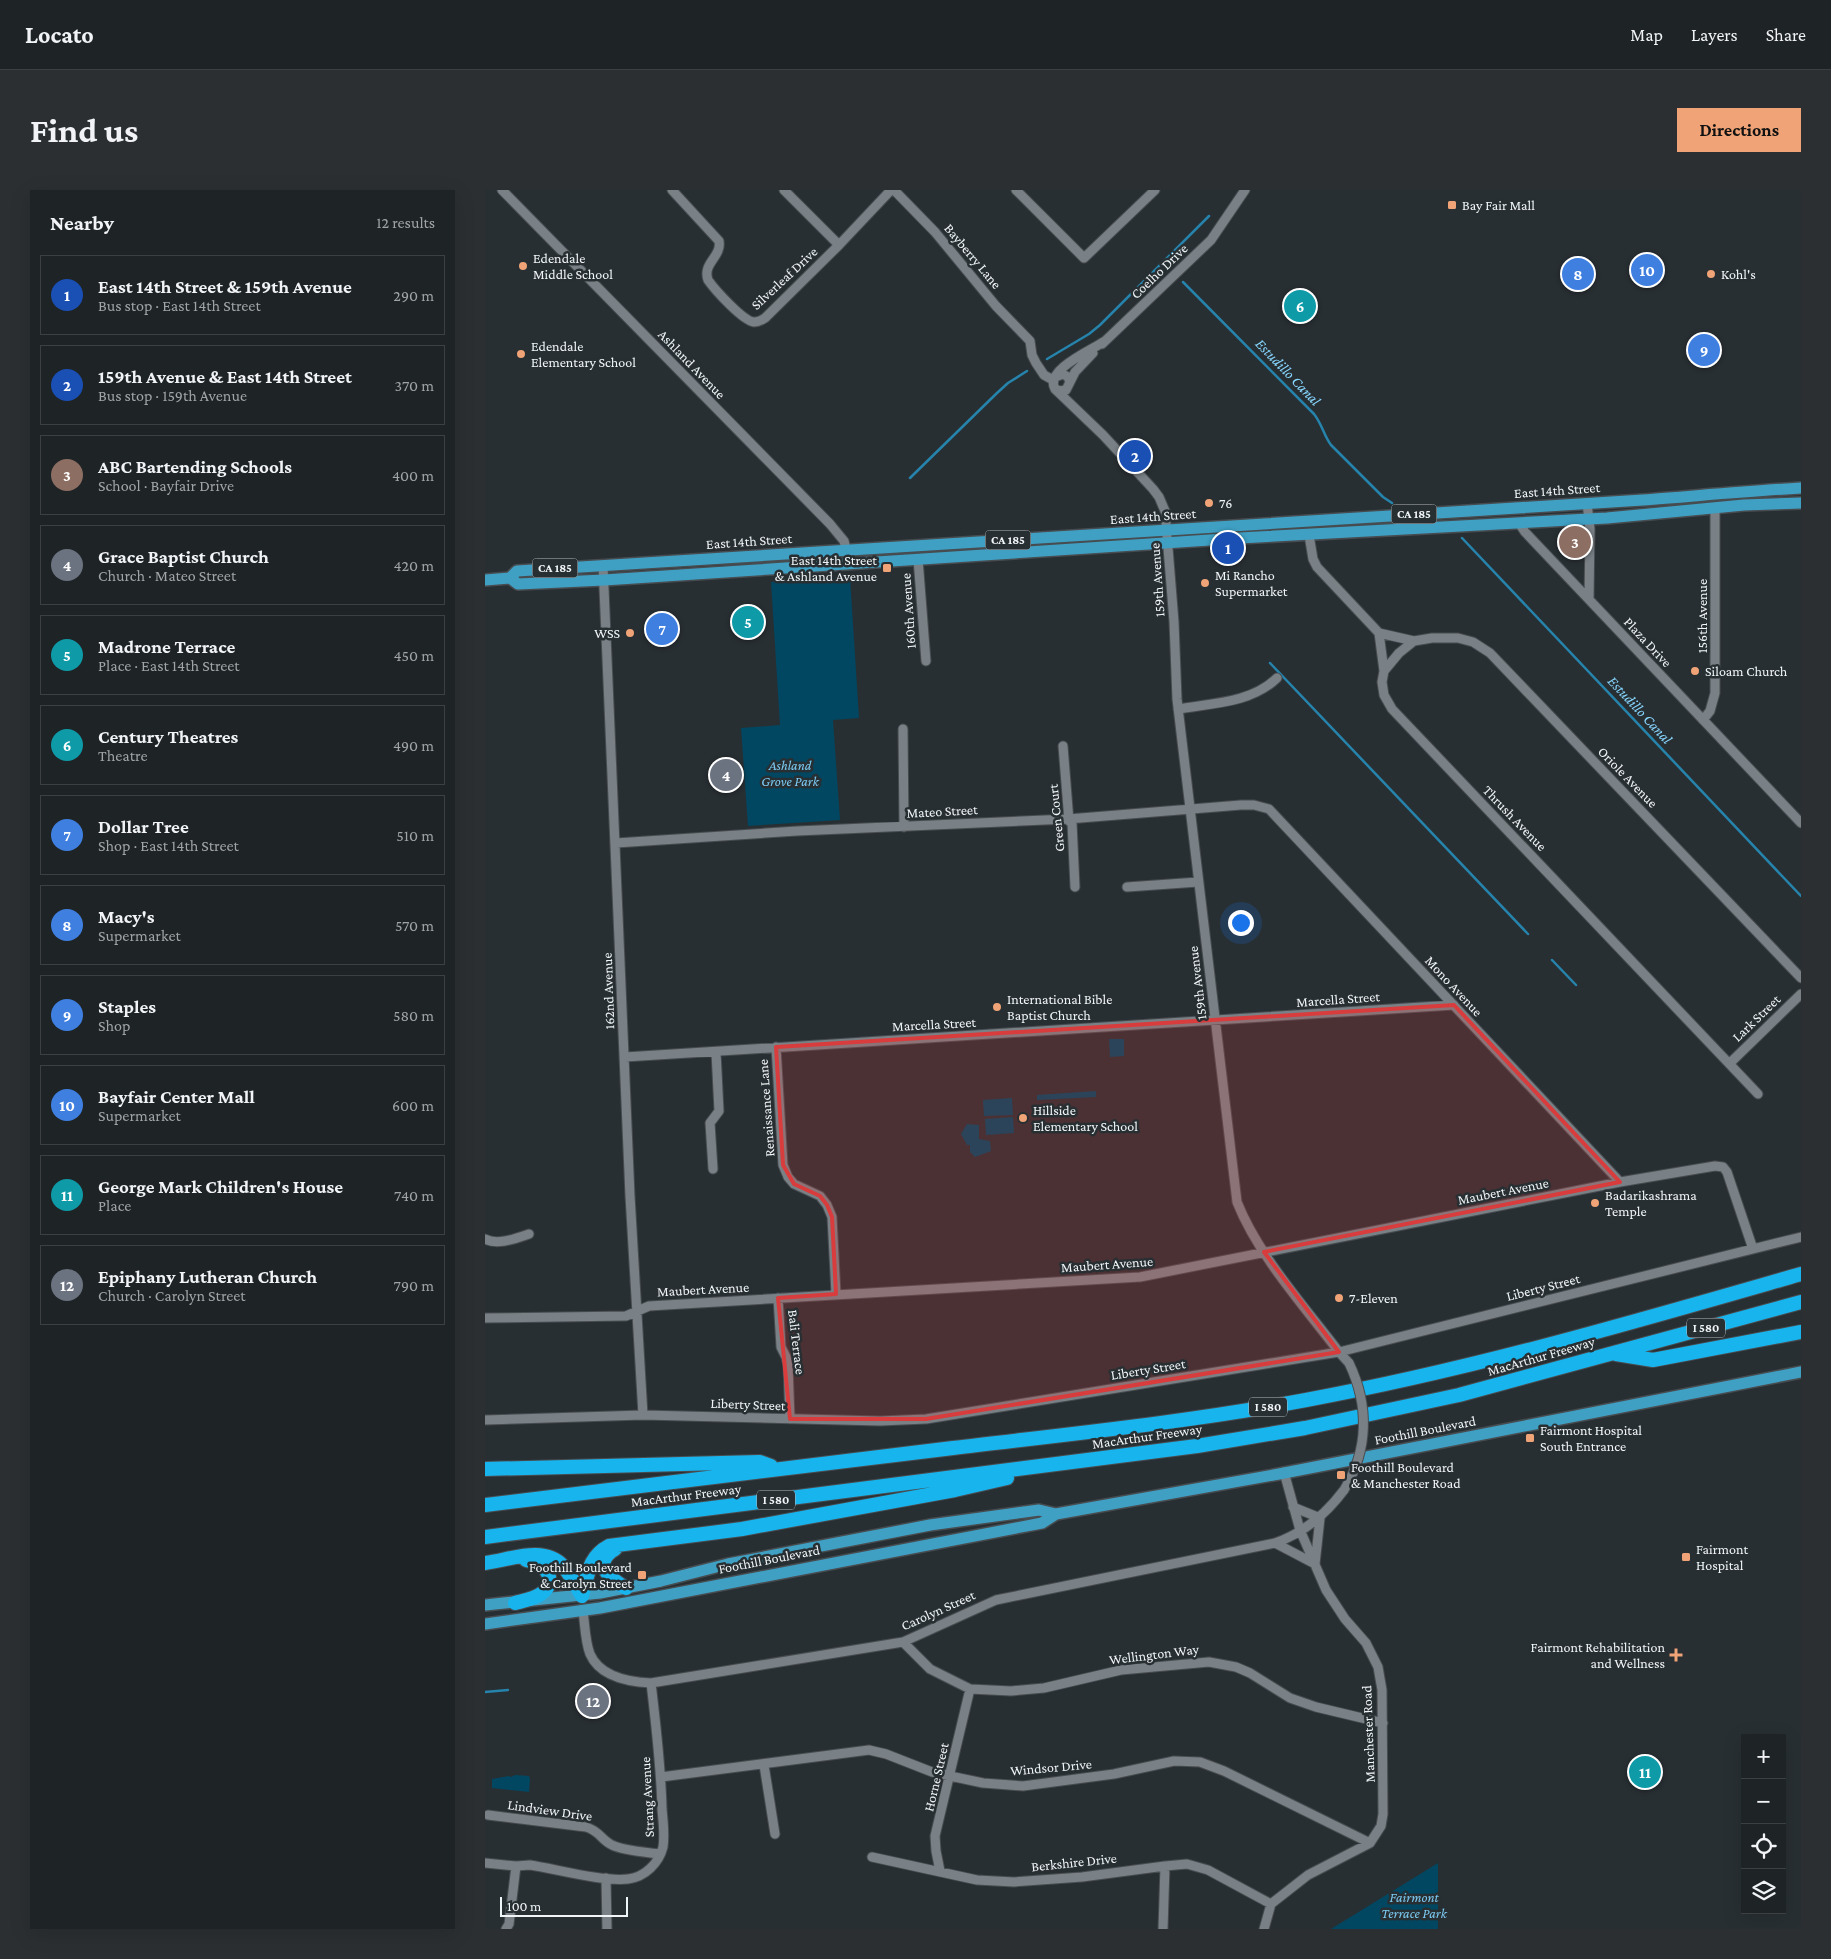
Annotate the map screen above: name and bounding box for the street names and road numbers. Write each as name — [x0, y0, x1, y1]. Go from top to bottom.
street label: Bayberry Lane — [941, 220, 1005, 292]
street label: Coelho Drive — [1127, 240, 1191, 302]
street label: Silverleaf Drive — [748, 243, 820, 313]
street label: Ashland Avenue — [655, 326, 729, 402]
street label: East 14th Street — [1513, 479, 1601, 501]
road number: CA 185 — [1391, 504, 1437, 524]
street label: East 14th Street — [1109, 505, 1197, 527]
street label: East 14th Street — [705, 530, 793, 552]
road number: CA 185 — [985, 530, 1031, 550]
street label: 159th Avenue — [1146, 542, 1168, 618]
road number: CA 185 — [533, 558, 577, 578]
street label: 160th Avenue — [897, 573, 919, 649]
street label: 156th Avenue — [1694, 579, 1710, 653]
street label: Plaza Drive — [1621, 614, 1675, 670]
street label: Oriole Avenue — [1595, 743, 1661, 811]
street label: Thrush Avenue — [1480, 782, 1550, 854]
street label: Green Court — [1044, 783, 1068, 853]
street label: Mateo Street — [906, 801, 978, 821]
street label: 159th Avenue — [1185, 945, 1209, 1021]
street label: 162nd Avenue — [599, 952, 617, 1030]
street label: Mono Avenue — [1422, 952, 1486, 1020]
street label: Marcella Street — [1296, 988, 1381, 1010]
street label: Lark Street — [1729, 991, 1784, 1045]
street label: Marcella Street — [892, 1014, 977, 1034]
street label: Renaissance Lane — [755, 1059, 777, 1157]
street label: Maubert Avenue — [1456, 1174, 1550, 1208]
street label: Maubert Avenue — [1060, 1253, 1154, 1275]
street label: Liberty Street — [1504, 1270, 1582, 1304]
street label: Maubert Avenue — [656, 1279, 750, 1299]
street label: Bali Terrace — [785, 1309, 809, 1375]
road number: I 580 — [1687, 1318, 1725, 1338]
street label: MacArthur Freeway — [1486, 1333, 1597, 1379]
street label: Liberty Street — [1110, 1355, 1187, 1383]
street label: Liberty Street — [710, 1395, 786, 1413]
road number: I 580 — [1249, 1398, 1287, 1416]
street label: Foothill Boulevard — [1373, 1412, 1478, 1448]
street label: MacArthur Freeway — [1091, 1420, 1204, 1452]
street label: MacArthur Freeway — [630, 1480, 743, 1510]
road number: I 580 — [757, 1490, 795, 1510]
street label: Foothill Boulevard — [717, 1541, 822, 1577]
street label: Carolyn Street — [898, 1586, 978, 1633]
street label: Wellington Way — [1108, 1640, 1200, 1667]
street label: Manchester Road — [1358, 1685, 1378, 1783]
street label: Horne Street — [920, 1741, 952, 1813]
street label: Windsor Drive — [1010, 1755, 1092, 1779]
street label: Strang Avenue — [637, 1756, 657, 1838]
street label: Lindview Drive — [507, 1796, 593, 1824]
street label: Berkshire Drive — [1030, 1850, 1118, 1874]

